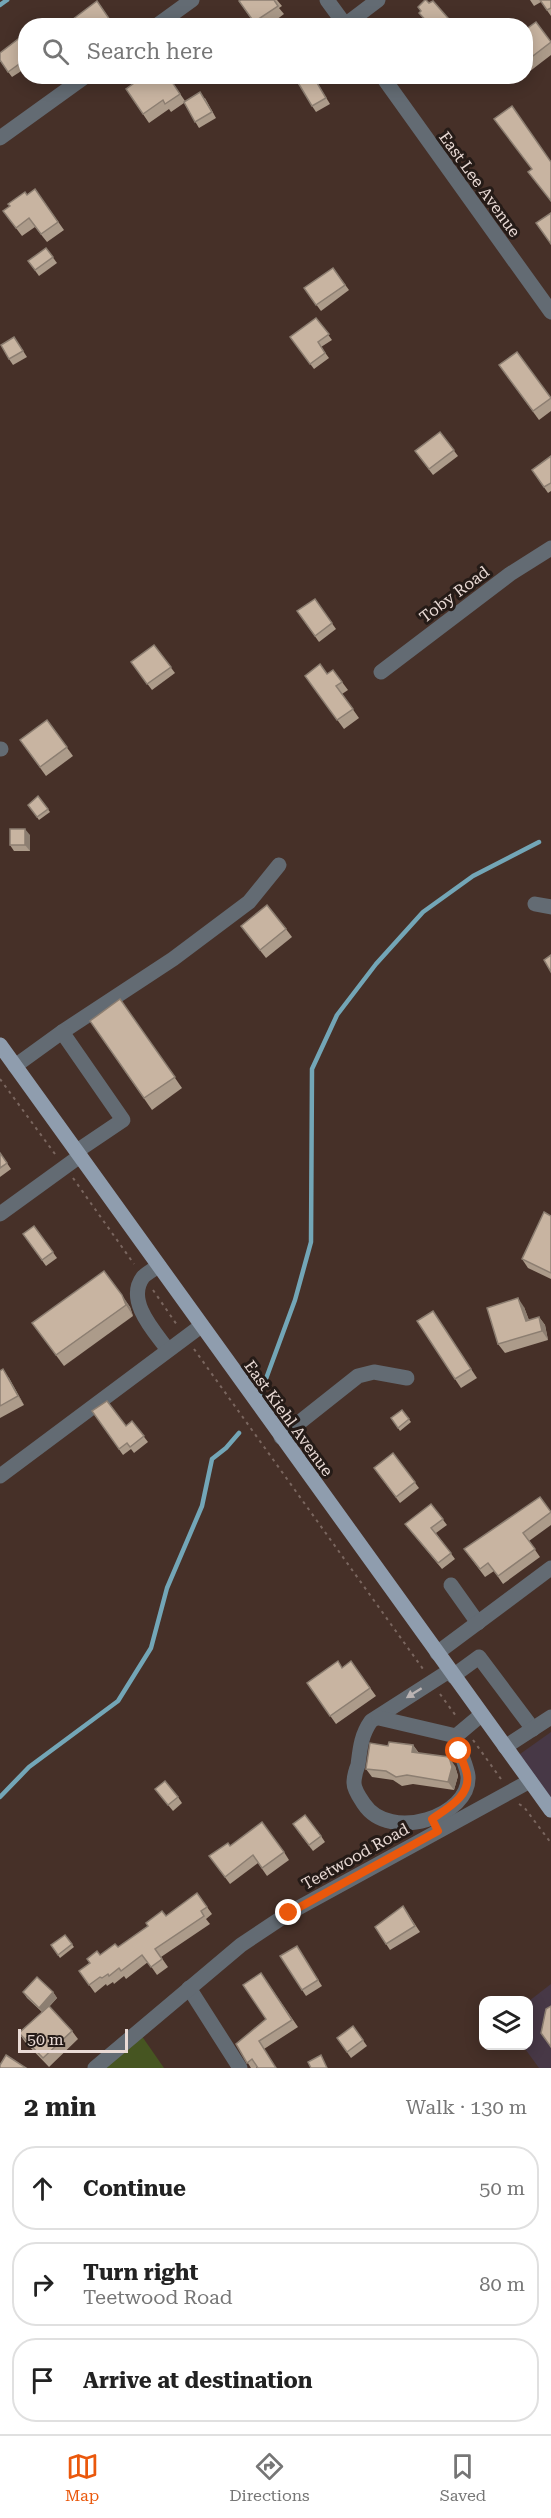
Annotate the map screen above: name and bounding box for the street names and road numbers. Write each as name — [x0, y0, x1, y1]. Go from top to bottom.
street label: East Lee Avenue — [435, 128, 524, 241]
street label: Toby Road — [416, 562, 493, 627]
street label: East Kiehl Avenue — [240, 1357, 337, 1480]
street label: Teetwood Road — [298, 1819, 412, 1894]

